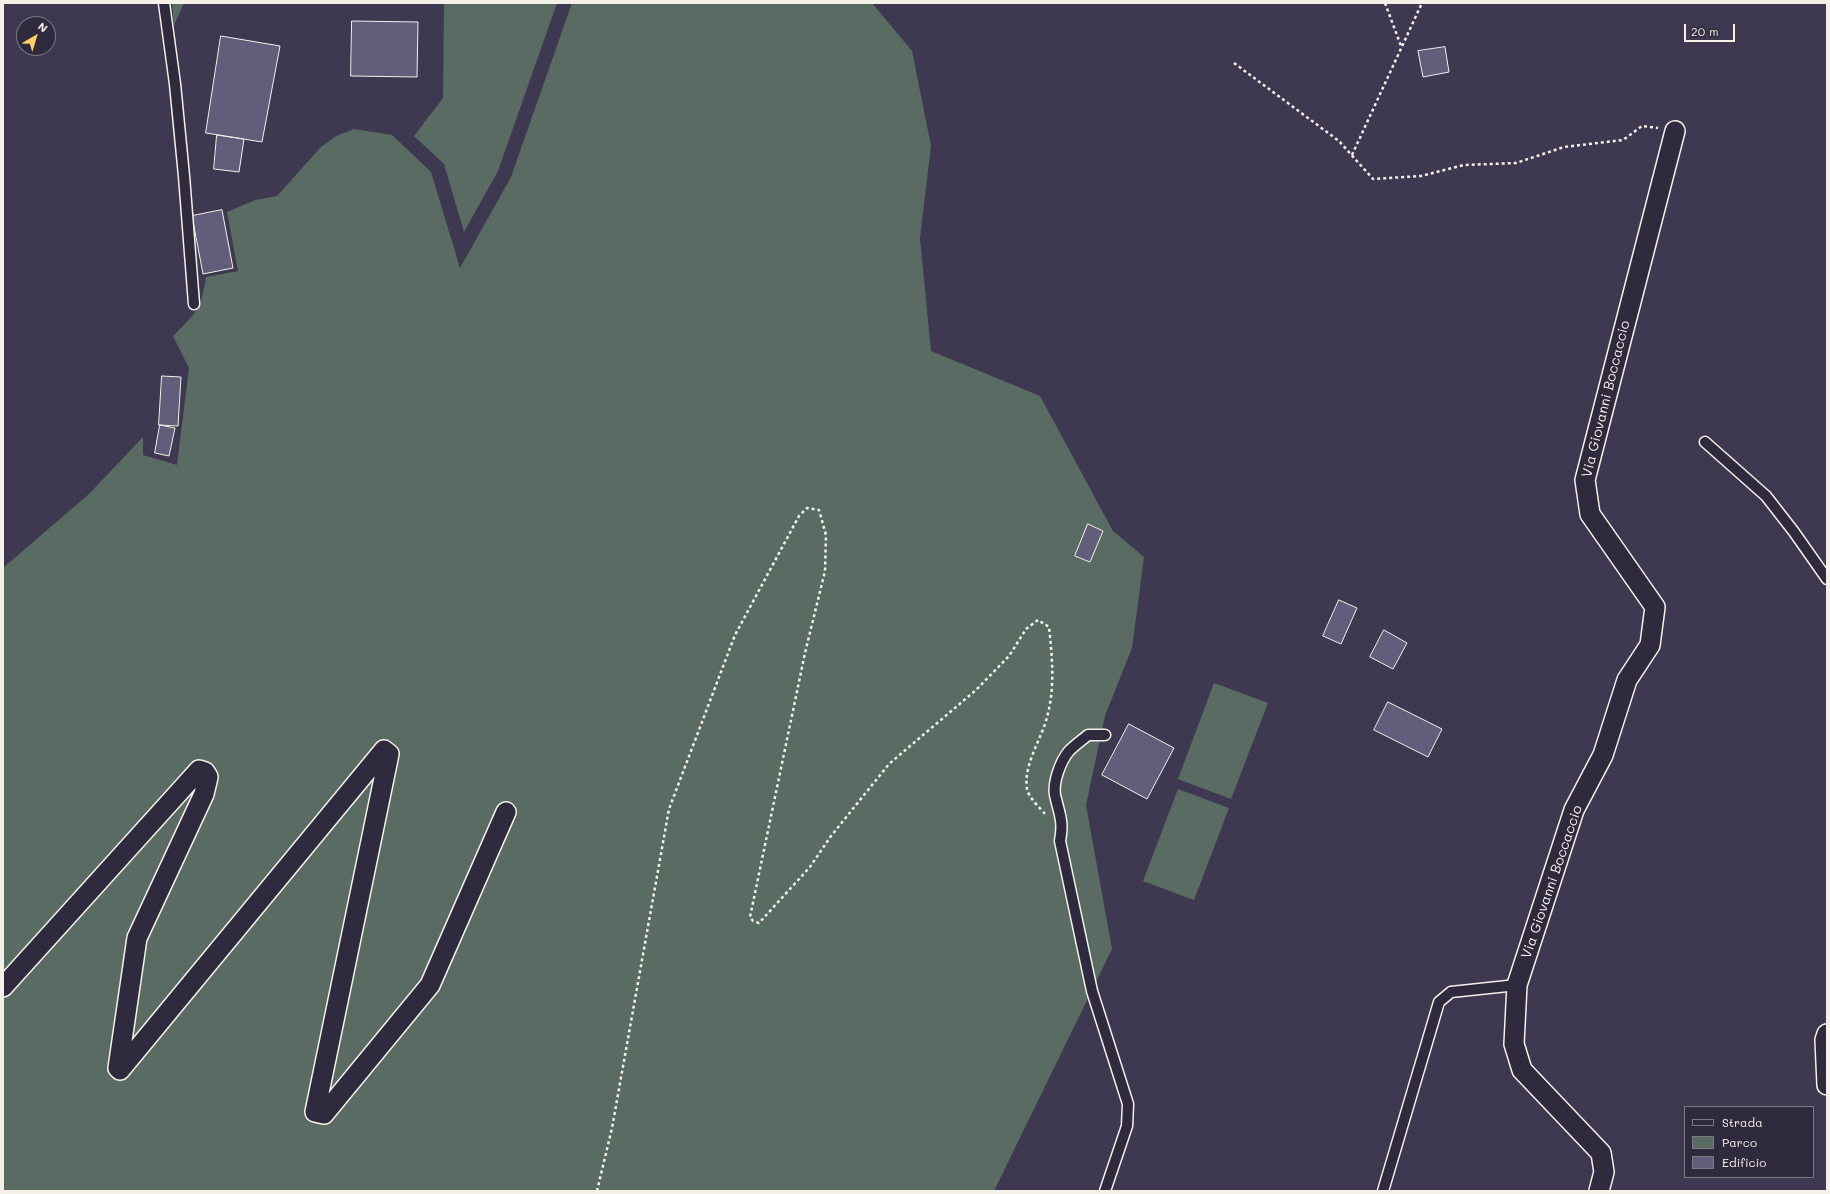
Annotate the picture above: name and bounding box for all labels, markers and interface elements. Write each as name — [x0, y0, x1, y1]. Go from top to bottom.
north arrow — [16, 16, 56, 56]
scale bar — [1686, 16, 1737, 42]
text: N — [35, 18, 51, 35]
text: 20 m — [1691, 23, 1719, 39]
street label: Via Giovanni Boccaccio — [1578, 319, 1634, 479]
street label: Via Giovanni Boccaccio — [1518, 803, 1586, 961]
legend — [1684, 1106, 1814, 1178]
text: Strada — [1722, 1114, 1763, 1130]
text: Parco — [1722, 1134, 1757, 1150]
text: Edificio — [1722, 1154, 1766, 1170]

